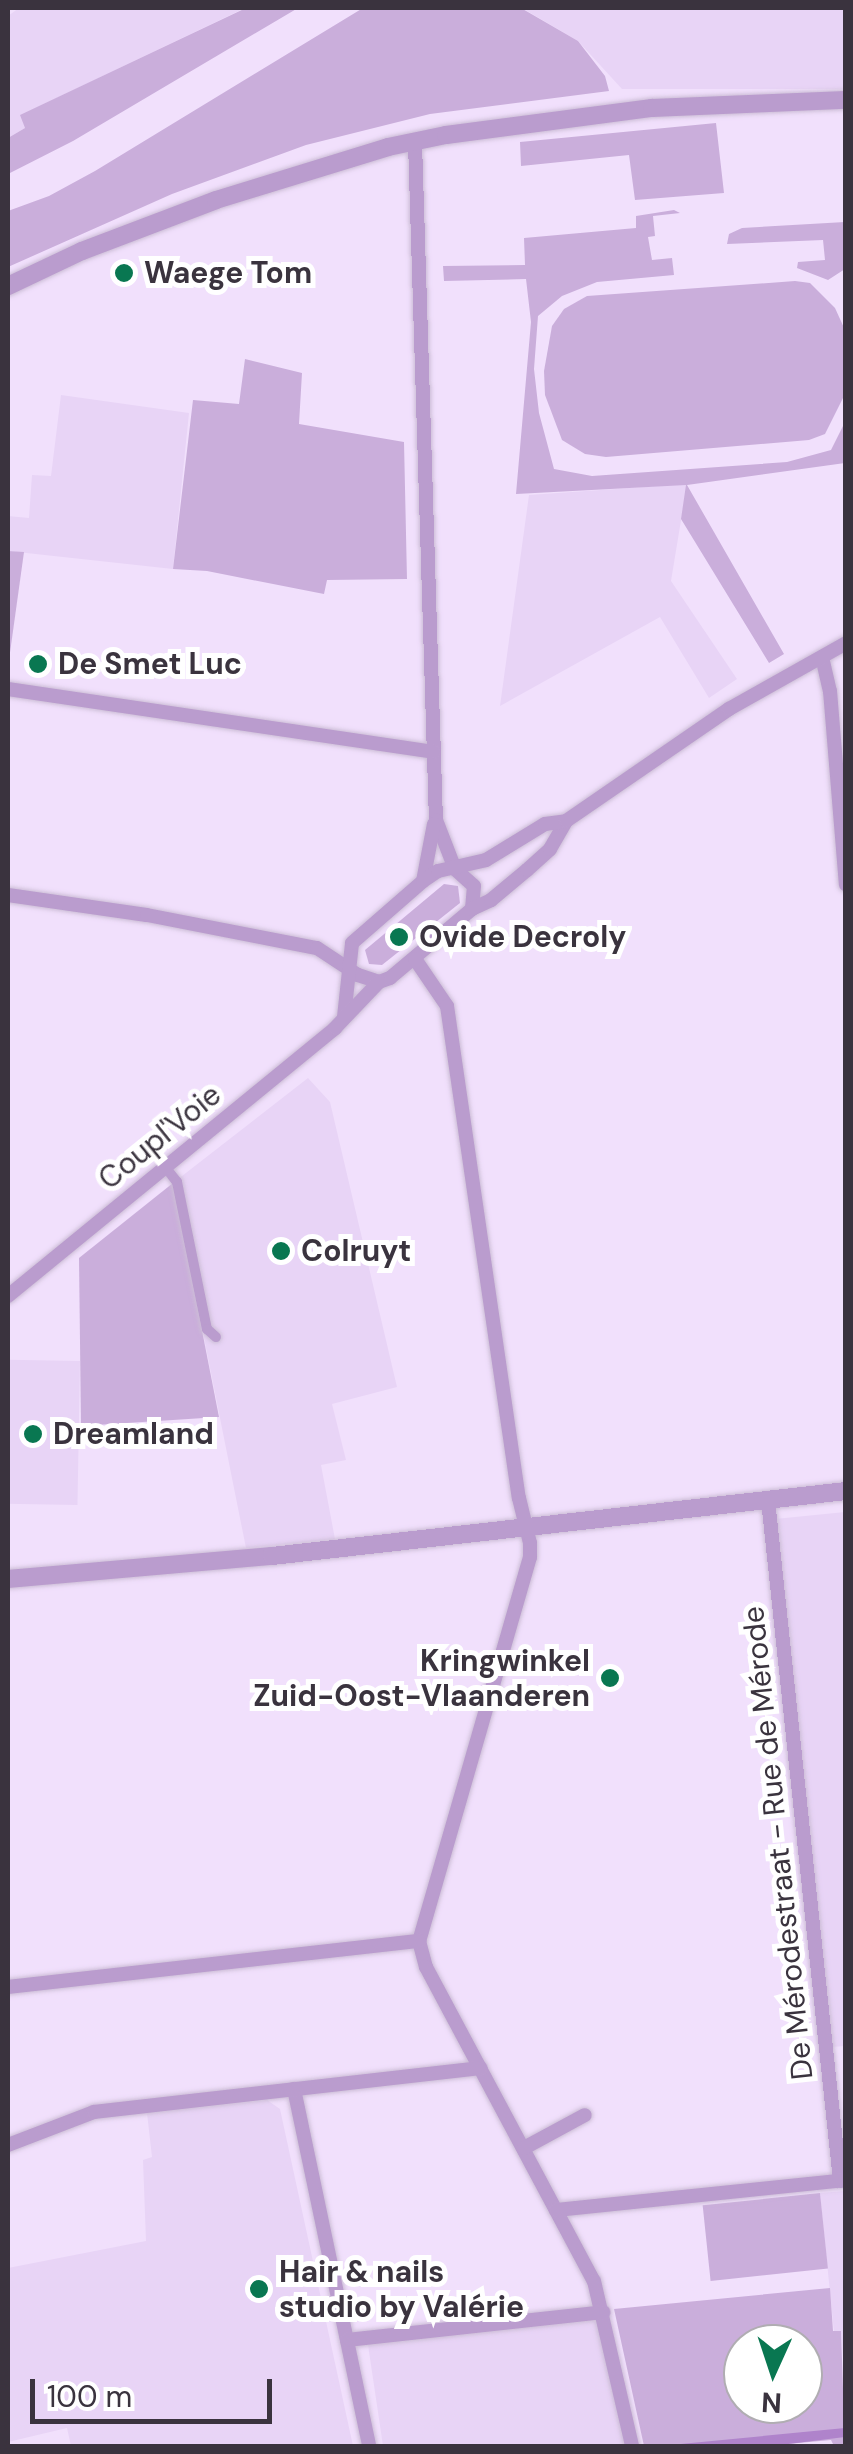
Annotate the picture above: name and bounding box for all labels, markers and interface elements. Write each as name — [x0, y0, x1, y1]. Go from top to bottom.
place label: Waege Tom — [144, 255, 312, 291]
marker: Waege Tom — [113, 262, 135, 284]
place label: De Smet Luc — [58, 646, 242, 682]
marker: De Smet Luc — [27, 653, 49, 675]
place label: Ovide Decroly — [419, 919, 626, 955]
marker: Ovide Decroly — [388, 926, 410, 948]
street label: Coupl'Voie — [92, 1077, 228, 1197]
place label: Colruyt — [301, 1233, 411, 1269]
marker: Colruyt — [270, 1240, 292, 1262]
place label: Dreamland — [53, 1416, 214, 1452]
marker: Dreamland — [22, 1423, 44, 1445]
street label: De Mérodestraat - Rue de Mérode — [735, 1605, 821, 2081]
place label: Kringwinkel Zuid-Oost-Vlaanderen — [253, 1643, 590, 1714]
marker: Kringwinkel Zuid-Oost-Vlaanderen — [599, 1667, 621, 1689]
place label: Hair & nails studio by Valérie — [279, 2254, 524, 2324]
marker: Hair & nails studio by Valérie — [248, 2278, 270, 2300]
north arrow — [723, 2324, 823, 2424]
scale bar — [35, 2359, 278, 2421]
text: 100 m — [47, 2377, 132, 2416]
text: N — [760, 2383, 783, 2421]

